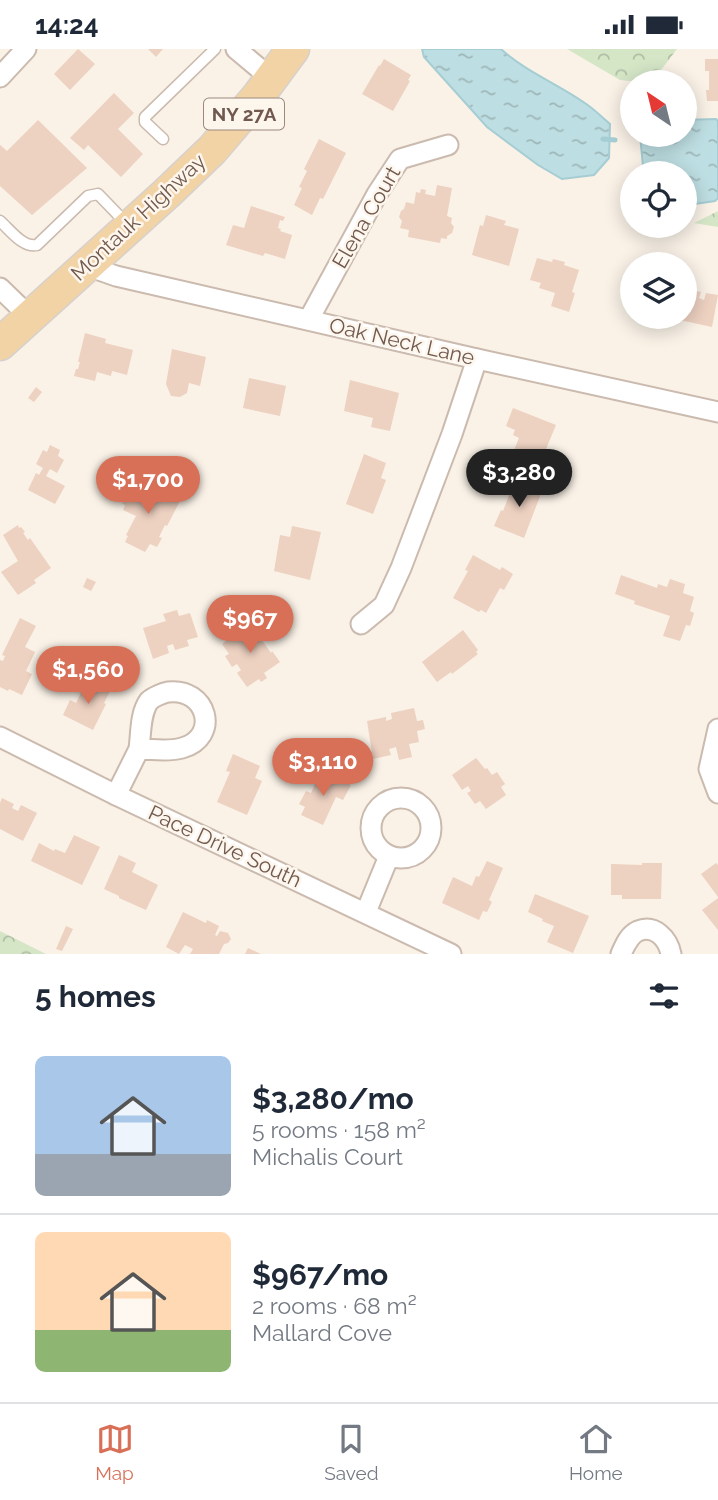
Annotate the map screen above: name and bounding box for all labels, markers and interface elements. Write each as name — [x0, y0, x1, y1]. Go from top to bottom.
text: 14:24 — [35, 10, 99, 40]
north arrow — [620, 70, 696, 147]
map controls — [620, 70, 697, 329]
road number: NY 27A — [204, 99, 284, 129]
street label: Montauk Highway — [66, 148, 210, 286]
button: locate — [620, 161, 697, 238]
street label: Elena Court — [327, 162, 405, 272]
button: layers — [620, 252, 697, 329]
street label: Oak Neck Lane — [327, 312, 477, 370]
pin: $3,280 — [462, 449, 576, 509]
pin: $1,700 — [91, 456, 205, 516]
text: $3,280 — [482, 458, 556, 485]
text: $1,700 — [112, 465, 184, 492]
pin: $967 — [209, 595, 291, 655]
text: $967 — [223, 604, 278, 631]
pin: $1,560 — [31, 647, 145, 706]
text: $1,560 — [52, 655, 124, 682]
pin: $3,110 — [266, 739, 380, 798]
text: $3,110 — [288, 747, 358, 774]
street label: Pace Drive South — [145, 800, 305, 892]
icon: filters — [645, 977, 683, 1015]
text: 5 homes — [35, 979, 156, 1014]
text: $3,280/mo — [252, 1081, 414, 1116]
icon: home — [91, 1084, 175, 1168]
text: 5 rooms · 158 m² — [252, 1116, 426, 1143]
text: Michalis Court — [252, 1143, 403, 1170]
text: $967/mo — [252, 1257, 388, 1292]
icon: home — [91, 1260, 175, 1344]
text: 2 rooms · 68 m² — [252, 1292, 417, 1319]
text: Mallard Cove — [252, 1319, 392, 1346]
tab: Map — [95, 1420, 134, 1484]
tab: Saved — [324, 1420, 379, 1484]
tab: Home — [569, 1420, 623, 1484]

